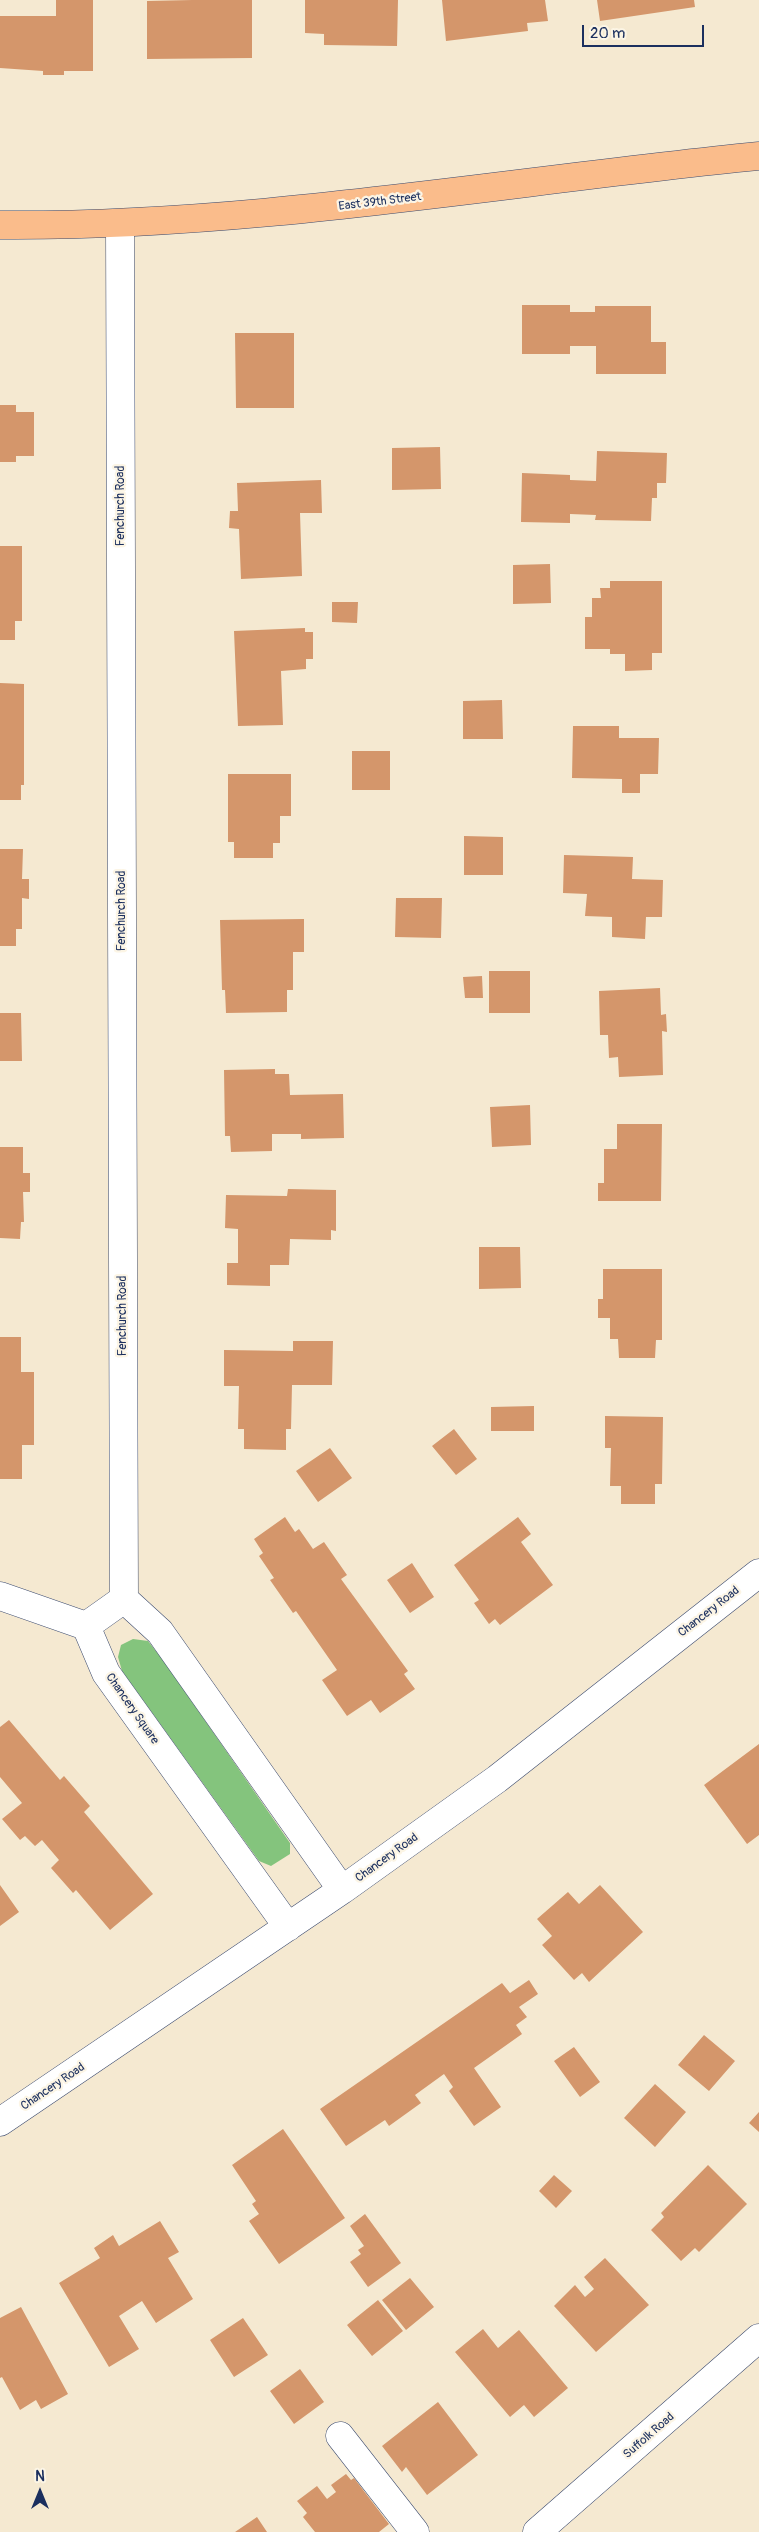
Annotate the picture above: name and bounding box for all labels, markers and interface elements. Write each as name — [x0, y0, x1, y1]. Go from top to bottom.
scale bar — [584, 15, 706, 47]
text: 20 m — [590, 24, 625, 43]
street label: East 39th Street — [338, 190, 422, 214]
street label: Fenchurch Road — [114, 466, 128, 546]
street label: Fenchurch Road — [115, 871, 129, 951]
street label: Fenchurch Road — [116, 1276, 130, 1356]
street label: Chancery Road — [675, 1584, 743, 1640]
street label: Chancery Square — [102, 1671, 162, 1747]
street label: Chancery Road — [353, 1830, 421, 1886]
street label: Chancery Road — [18, 2060, 88, 2114]
street label: Suffolk Road — [621, 2410, 677, 2462]
north arrow — [15, 2467, 65, 2517]
text: N — [35, 2468, 45, 2485]

